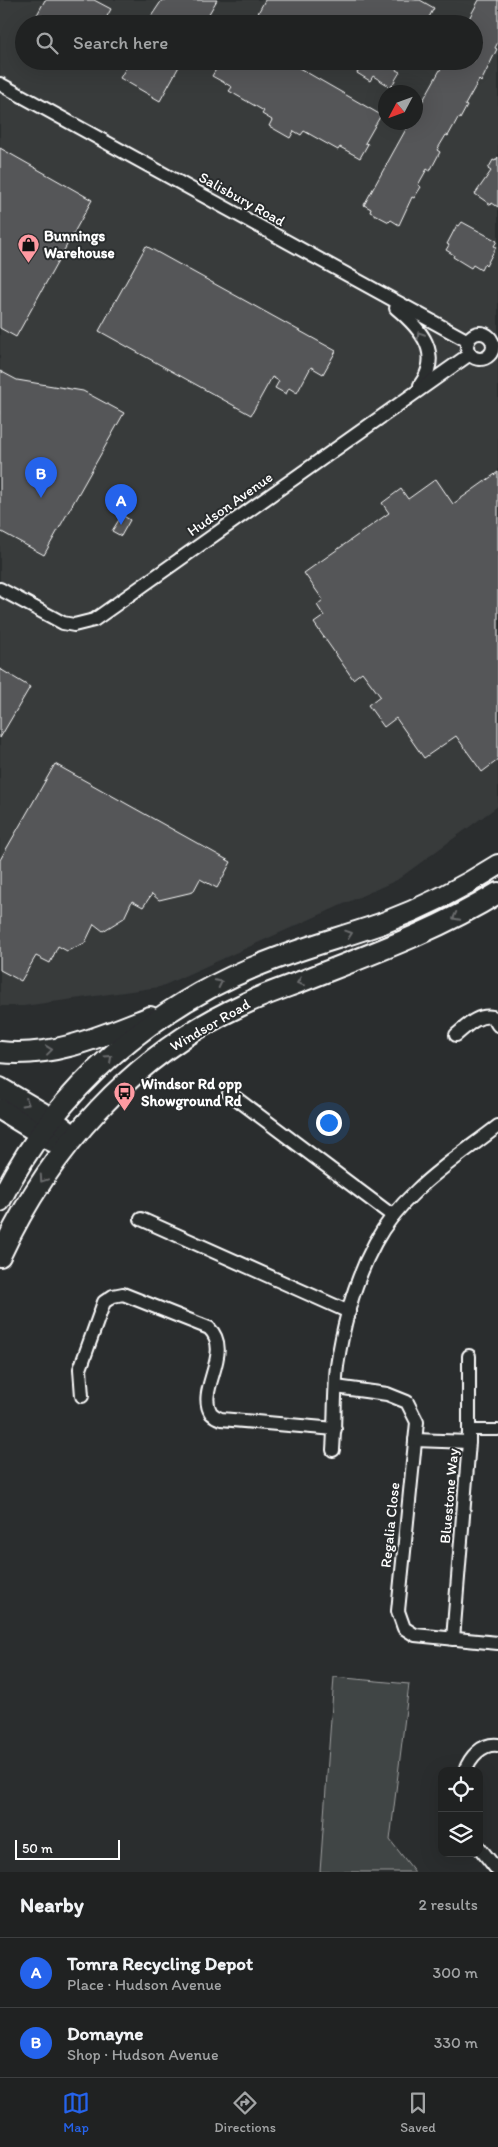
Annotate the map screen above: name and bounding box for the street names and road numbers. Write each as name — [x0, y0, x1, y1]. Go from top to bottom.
street label: Salisbury Road — [196, 168, 288, 230]
street label: Hudson Avenue — [184, 468, 276, 540]
street label: Windsor Road — [167, 995, 253, 1055]
street label: Bluestone Way — [436, 1448, 462, 1544]
street label: Regalia Close — [377, 1481, 403, 1569]

